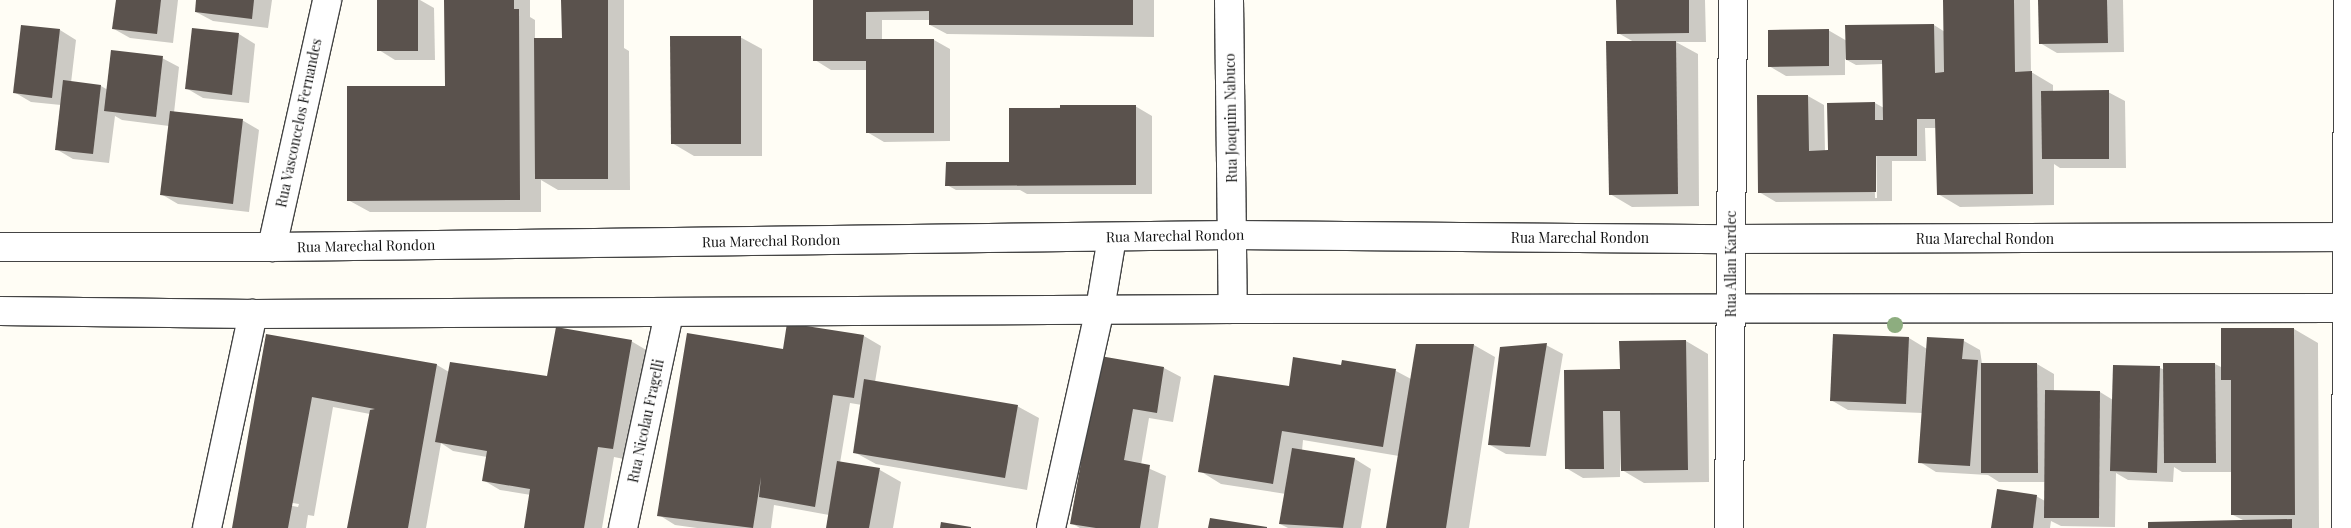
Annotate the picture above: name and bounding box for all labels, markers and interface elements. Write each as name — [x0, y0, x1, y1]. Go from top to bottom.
street label: Rua Vasconcelos Fernandes — [273, 37, 325, 209]
street label: Rua Joaquim Nabuco — [1221, 53, 1241, 183]
street label: Rua Allan Kardec — [1723, 210, 1739, 318]
street label: Rua Marechal Rondon — [1106, 226, 1244, 246]
street label: Rua Marechal Rondon — [1511, 230, 1649, 246]
street label: Rua Marechal Rondon — [702, 231, 840, 251]
street label: Rua Marechal Rondon — [1916, 231, 2054, 247]
street label: Rua Marechal Rondon — [297, 236, 435, 256]
street label: Rua Nicolau Fragelli — [625, 358, 667, 484]

